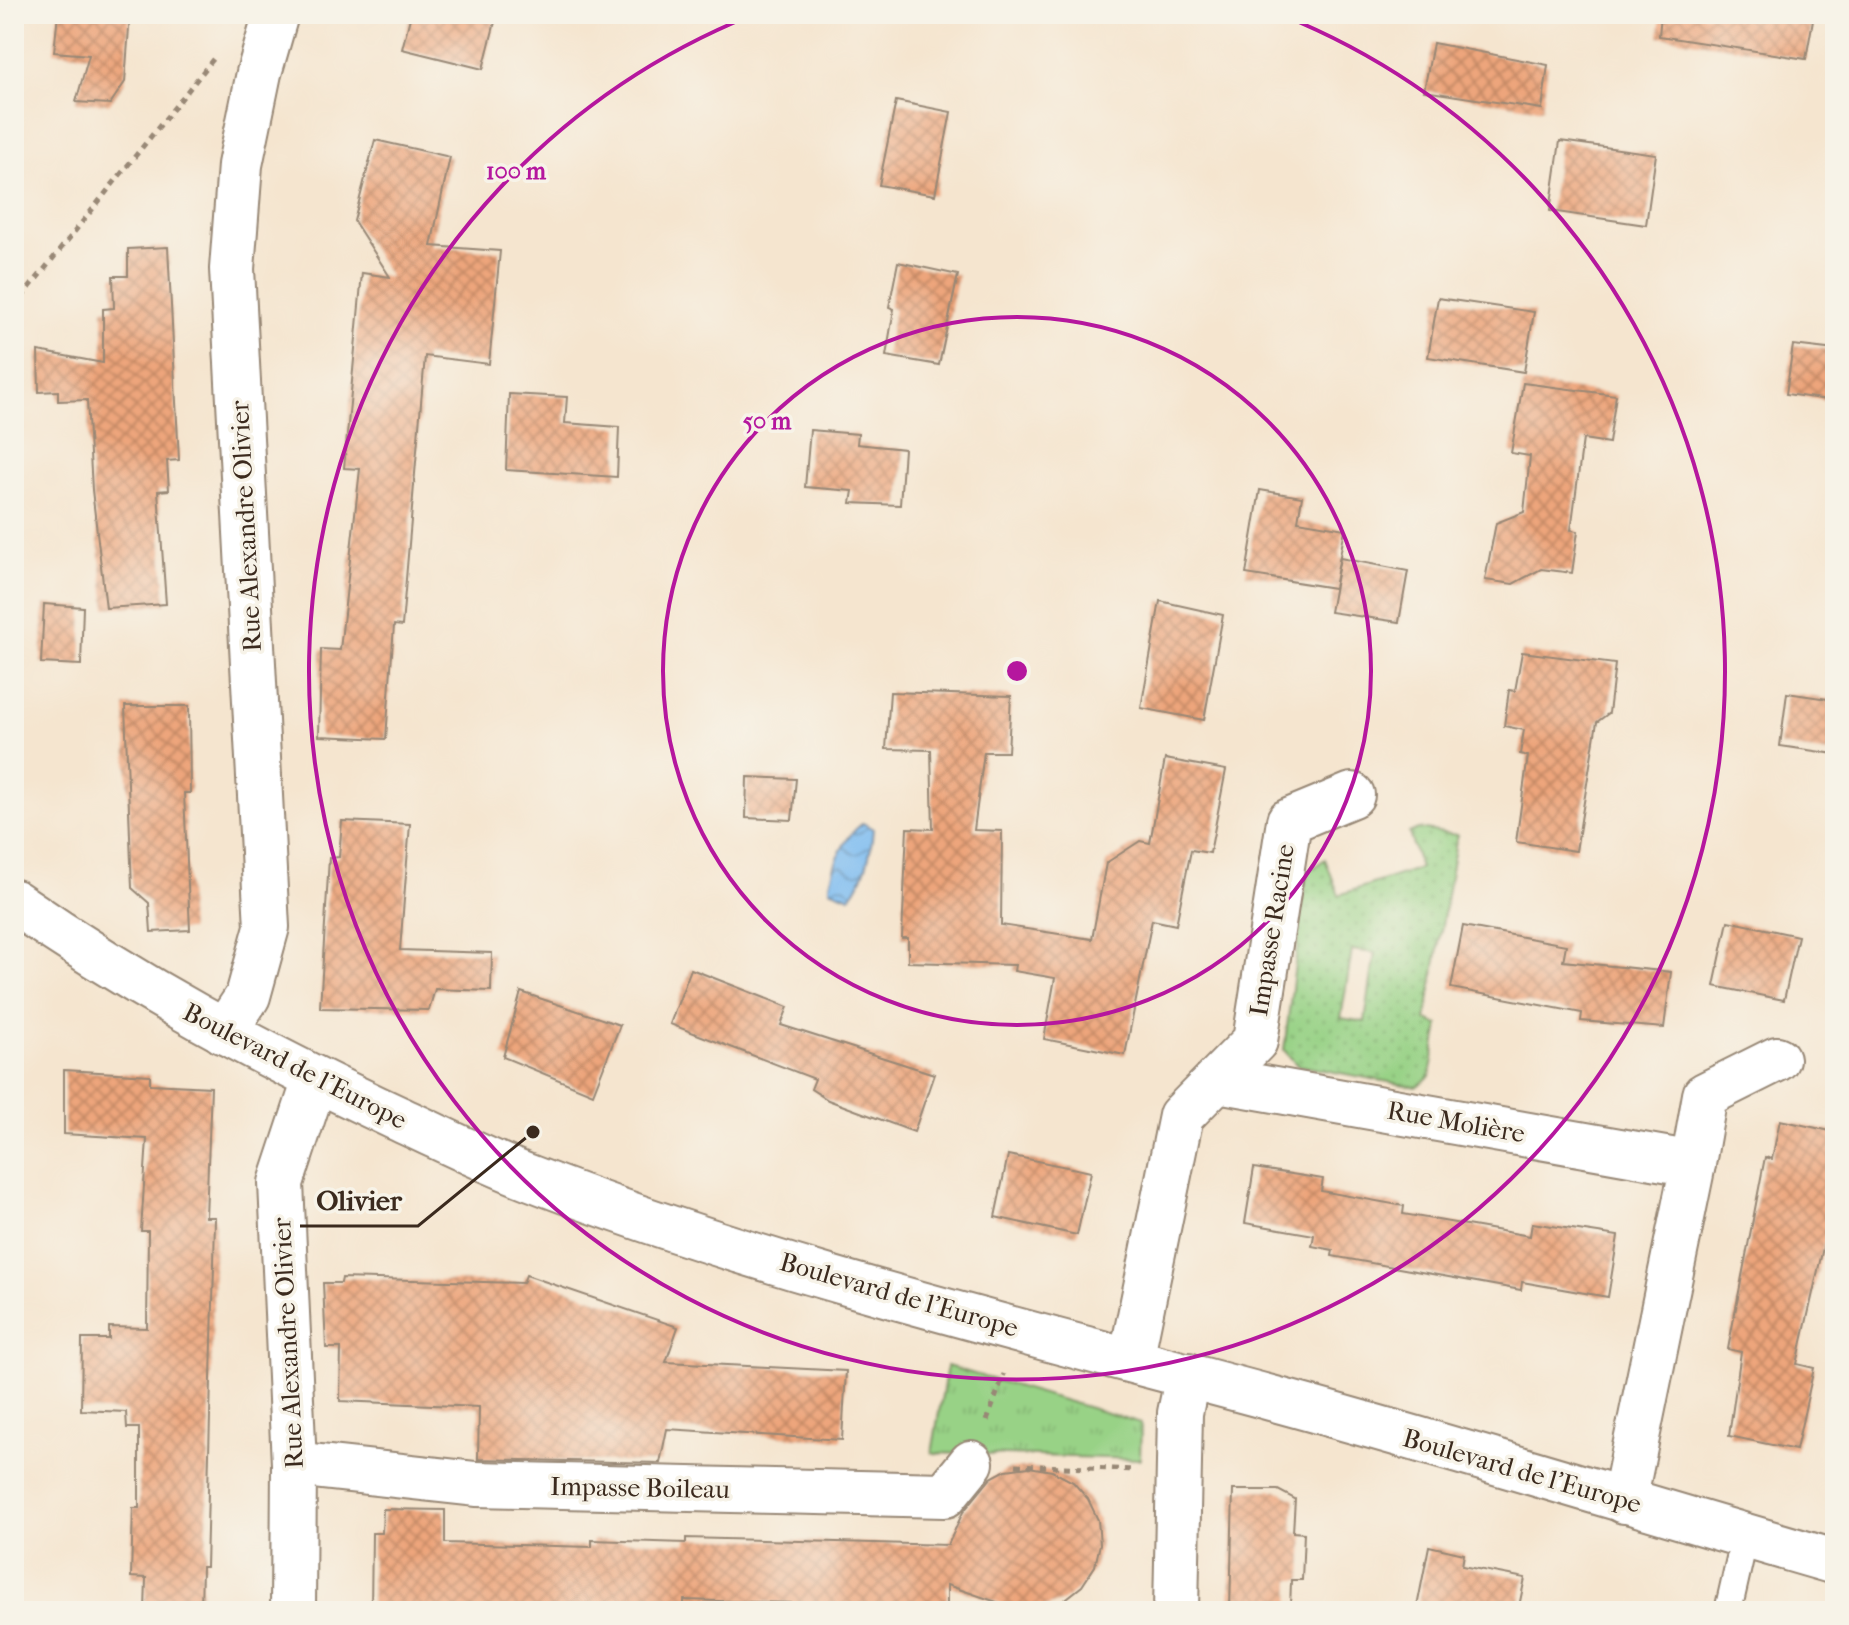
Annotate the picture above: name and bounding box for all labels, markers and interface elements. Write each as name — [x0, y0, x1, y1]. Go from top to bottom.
text: 100 m — [486, 157, 547, 185]
street label: Rue Alexandre Olivier — [224, 400, 268, 652]
text: 50 m — [743, 407, 792, 435]
centre of rings — [1003, 657, 1031, 685]
street label: Impasse Racine — [1243, 842, 1301, 1018]
street label: Boulevard de l'Europe — [178, 996, 412, 1136]
street label: Rue Molière — [1385, 1095, 1527, 1149]
callout: Olivier — [300, 1174, 418, 1226]
text: Olivier — [316, 1184, 403, 1217]
street label: Rue Alexandre Olivier — [266, 1217, 310, 1469]
street label: Boulevard de l'Europe — [776, 1246, 1022, 1344]
street label: Boulevard de l'Europe — [1399, 1422, 1645, 1520]
street label: Impasse Boileau — [550, 1471, 730, 1505]

